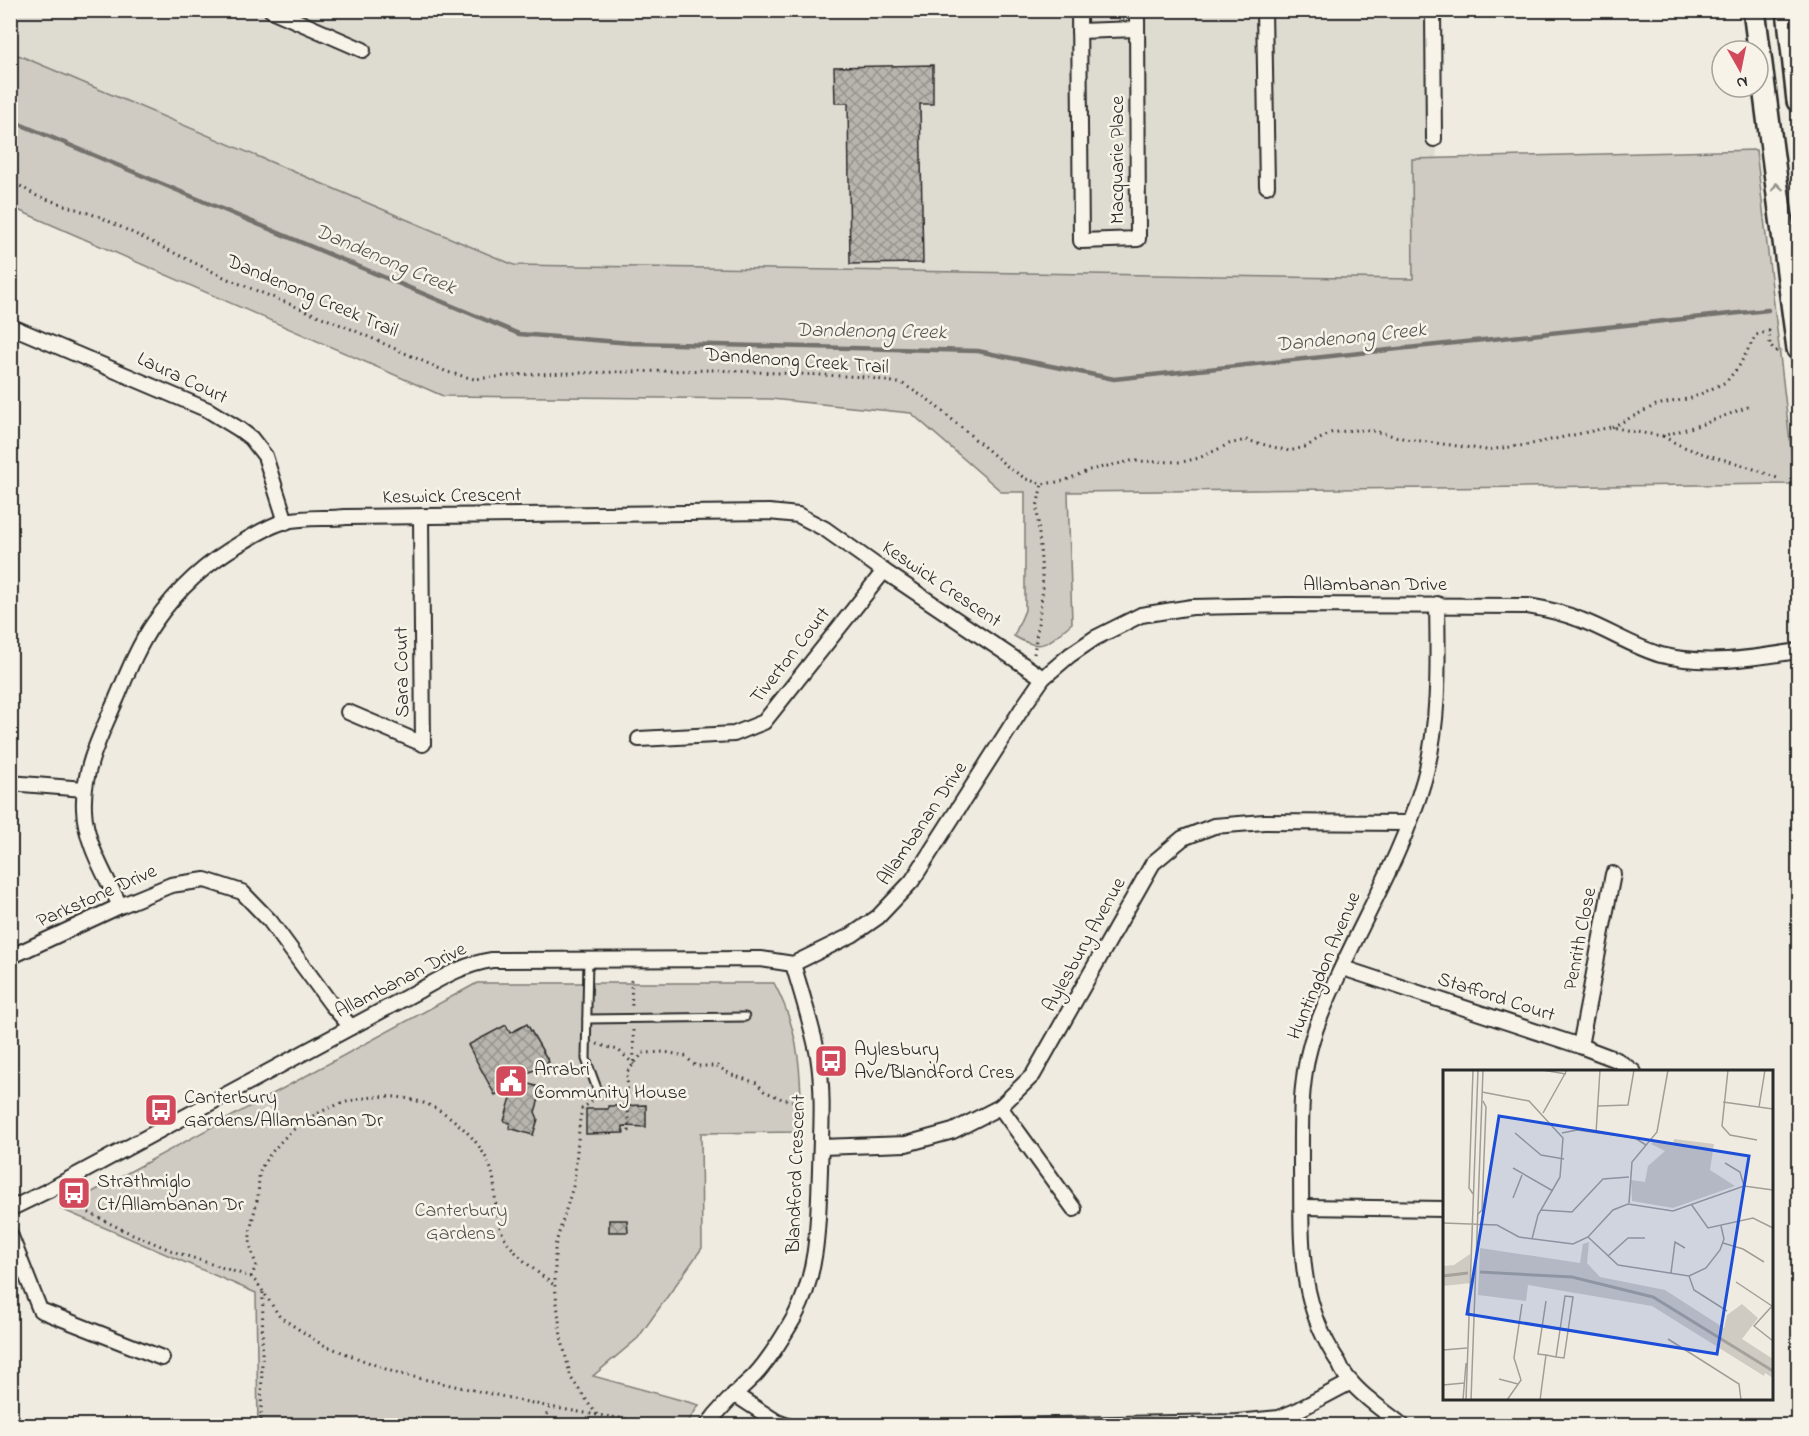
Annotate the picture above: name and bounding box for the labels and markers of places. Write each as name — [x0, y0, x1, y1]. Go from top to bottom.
place label: Aylesbury Ave/Blandford Cres — [854, 1036, 1015, 1088]
bus stop icon: Aylesbury Ave/Blandford Cres — [813, 1043, 849, 1079]
place label: Arrabri Community House — [534, 1056, 687, 1108]
public building icon: Arrabri Community House — [493, 1063, 529, 1099]
place label: Canterbury Gardens/Allambanan Dr — [184, 1084, 384, 1136]
bus stop icon: Canterbury Gardens/Allambanan Dr — [143, 1092, 179, 1128]
place label: Strathmiglo Ct/Allambanan Dr — [97, 1168, 245, 1220]
bus stop icon: Strathmiglo Ct/Allambanan Dr — [56, 1175, 92, 1211]

